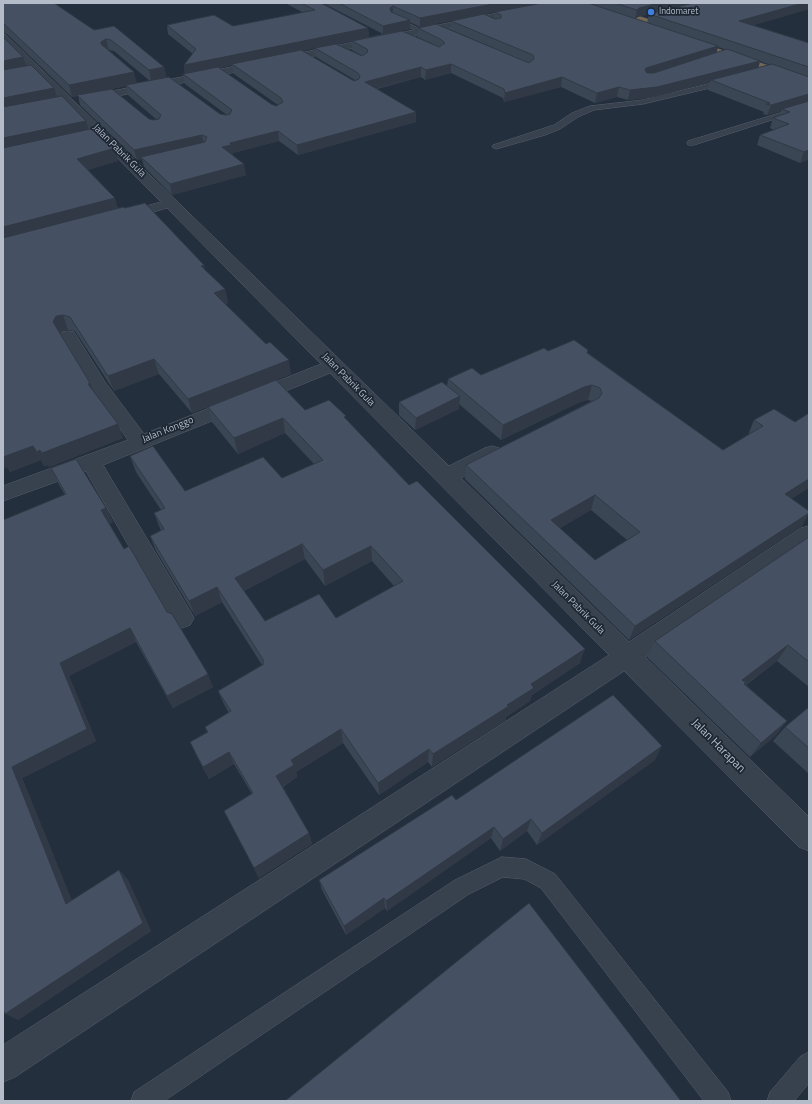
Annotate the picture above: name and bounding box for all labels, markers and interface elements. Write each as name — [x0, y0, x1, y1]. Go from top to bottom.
marker: Indomaret — [646, 7, 656, 17]
place label: Indomaret — [659, 7, 698, 17]
street label: Jalan Pabrik Gula — [90, 122, 148, 180]
street label: Jalan Pabrik Gula — [319, 351, 377, 409]
street label: Jalan Konggo — [140, 414, 196, 446]
street label: Jalan Pabrik Gula — [549, 579, 607, 637]
street label: Jalan Harapan — [688, 716, 748, 776]

